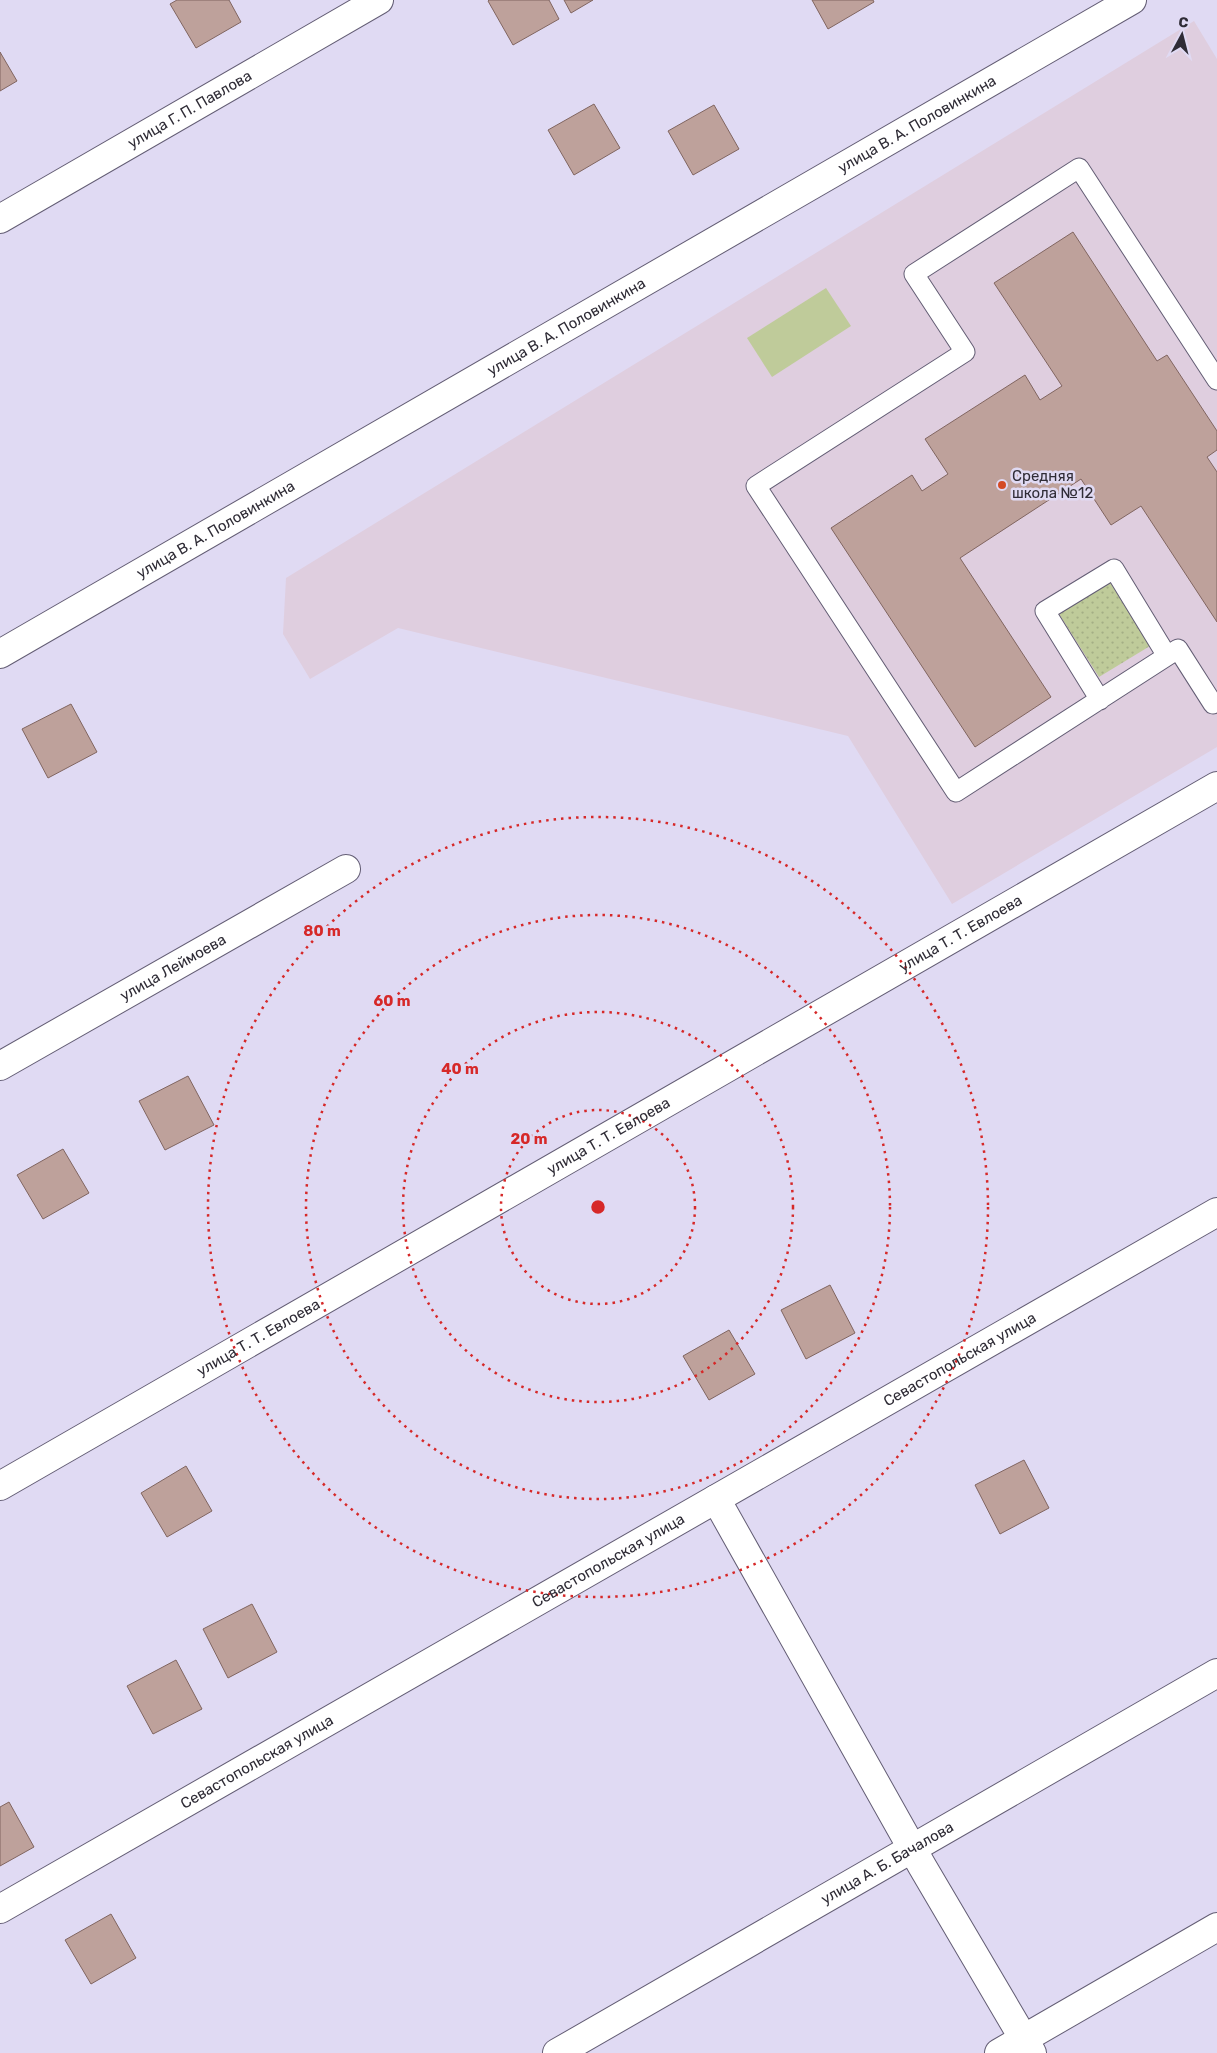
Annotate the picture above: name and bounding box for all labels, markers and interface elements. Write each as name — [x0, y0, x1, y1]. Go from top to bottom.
north arrow — [1157, 10, 1207, 60]
text: С — [1178, 14, 1190, 32]
street label: улица Г. П. Павлова — [124, 67, 255, 152]
street label: улица В. А. Половинкина — [835, 71, 999, 177]
street label: улица В. А. Половинкина — [484, 274, 649, 380]
place label: Средняя школа №12 — [1012, 467, 1093, 502]
street label: улица В. А. Половинкина — [133, 477, 298, 582]
marker: Средняя школа №12 — [996, 479, 1008, 491]
street label: улица Т. Т. Евлоева — [896, 891, 1025, 976]
text: 80 m — [303, 922, 341, 940]
street label: улица Леймоева — [117, 930, 229, 1005]
text: 60 m — [374, 992, 410, 1010]
text: 40 m — [441, 1060, 479, 1078]
street label: улица Т. Т. Евлоева — [544, 1094, 673, 1178]
text: 20 m — [511, 1130, 547, 1148]
centre of rings — [589, 1198, 607, 1216]
street label: улица Т. Т. Евлоева — [194, 1295, 323, 1380]
street label: Севастопольская улица — [880, 1309, 1039, 1410]
street label: Севастопольская улица — [529, 1510, 688, 1611]
street label: Севастопольская улица — [177, 1711, 336, 1813]
street label: улица А. Б. Бачалова — [818, 1818, 957, 1908]

